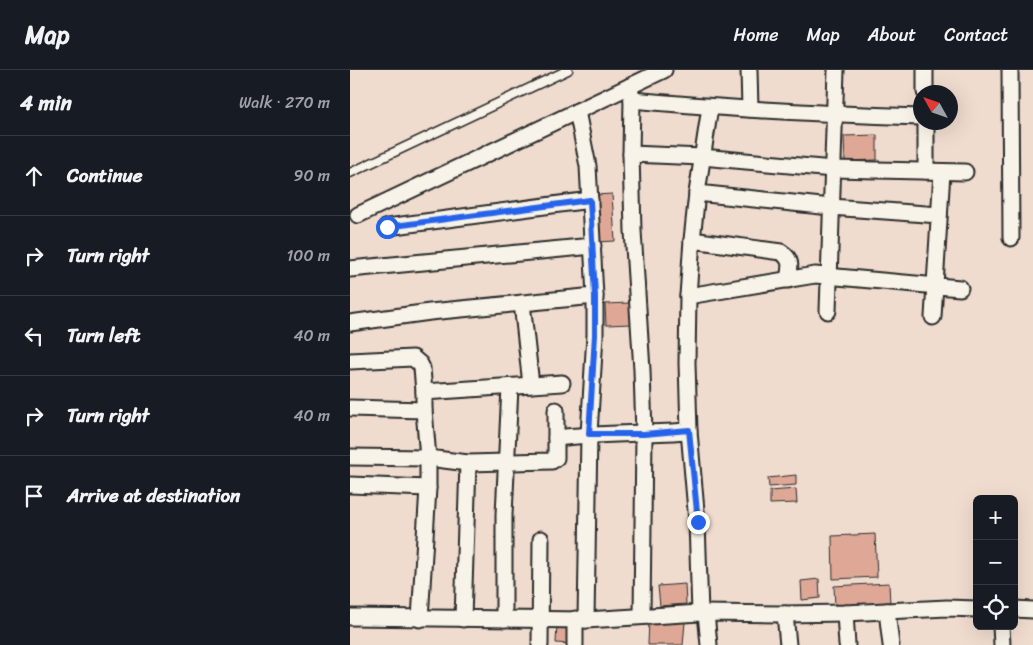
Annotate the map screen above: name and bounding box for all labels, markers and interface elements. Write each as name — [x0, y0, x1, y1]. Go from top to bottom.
text: Map — [25, 14, 69, 56]
text: Home — [734, 19, 779, 51]
text: Map — [807, 19, 840, 51]
text: About — [868, 19, 916, 51]
text: Contact — [944, 19, 1008, 51]
text: 4 min — [20, 84, 72, 122]
north arrow — [913, 85, 958, 130]
text: Walk · 270 m — [239, 88, 330, 117]
text: Continue — [67, 159, 143, 192]
text: 90 m — [294, 161, 330, 190]
icon: ahead — [20, 162, 48, 190]
route start — [376, 216, 399, 239]
text: Turn right — [67, 239, 149, 272]
text: 100 m — [286, 241, 330, 270]
icon: right — [20, 242, 48, 270]
text: Turn left — [67, 319, 140, 352]
text: 40 m — [293, 321, 330, 350]
icon: left — [20, 322, 48, 350]
text: Turn right — [67, 399, 149, 432]
text: 40 m — [293, 401, 330, 430]
icon: right — [20, 402, 48, 430]
text: Arrive at destination — [67, 479, 240, 512]
icon: arrive — [20, 482, 48, 510]
map controls — [973, 495, 1018, 630]
button: + — [973, 495, 1018, 540]
route end — [687, 511, 710, 534]
button: − — [973, 540, 1018, 585]
button: locate — [973, 585, 1018, 630]

